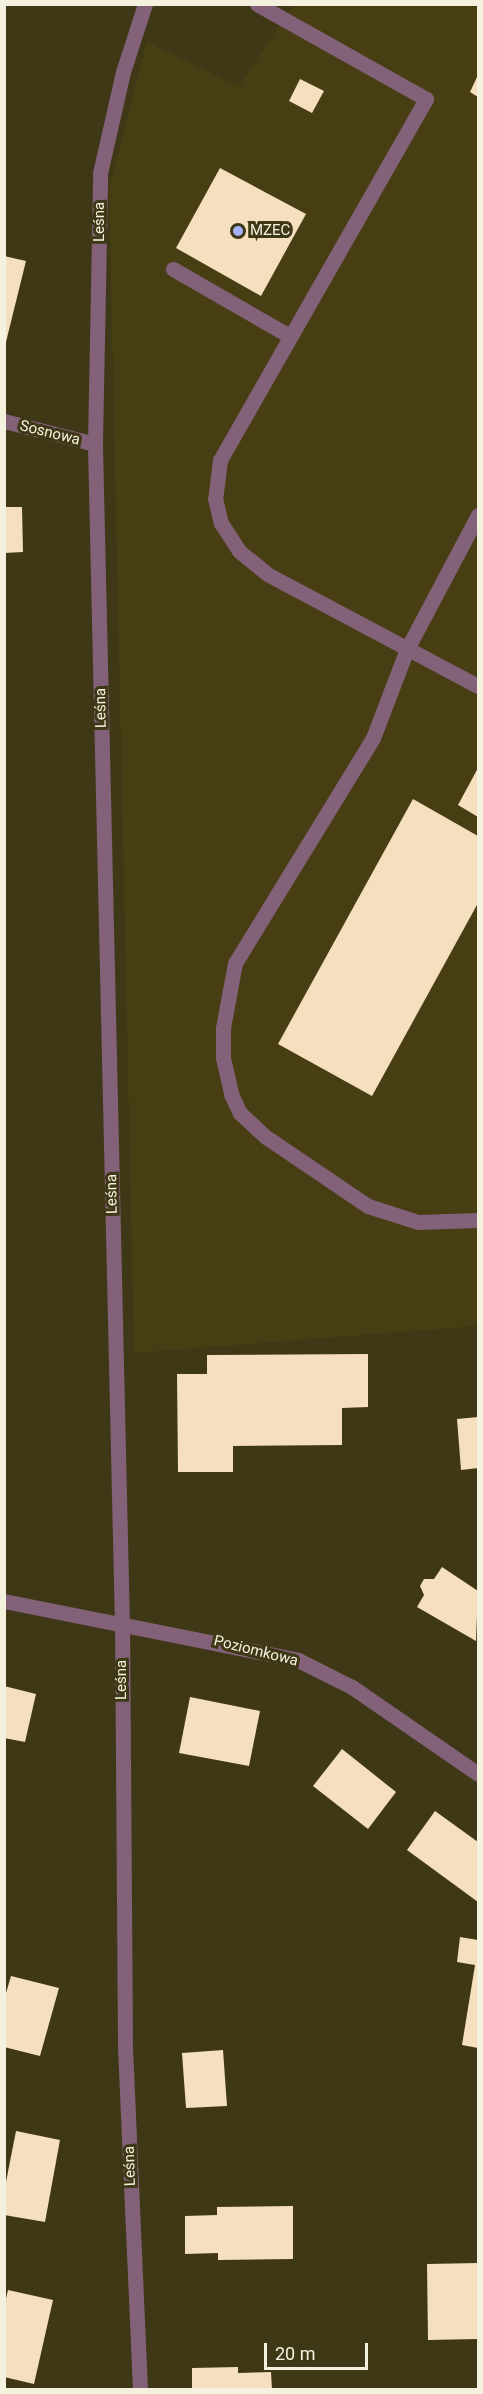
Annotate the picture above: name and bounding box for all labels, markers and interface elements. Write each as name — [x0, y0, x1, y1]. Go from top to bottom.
street label: Leśna — [91, 202, 109, 242]
place label: MZEC — [250, 222, 290, 240]
marker: MZEC — [231, 224, 245, 238]
street label: Sosnowa — [18, 417, 82, 449]
street label: Leśna — [92, 688, 110, 728]
street label: Leśna — [103, 1174, 121, 1214]
street label: Poziomkowa — [212, 1632, 300, 1670]
street label: Leśna — [113, 1660, 131, 1700]
street label: Leśna — [120, 2146, 140, 2186]
scale bar — [267, 2331, 370, 2369]
text: 20 m — [275, 2343, 315, 2364]

